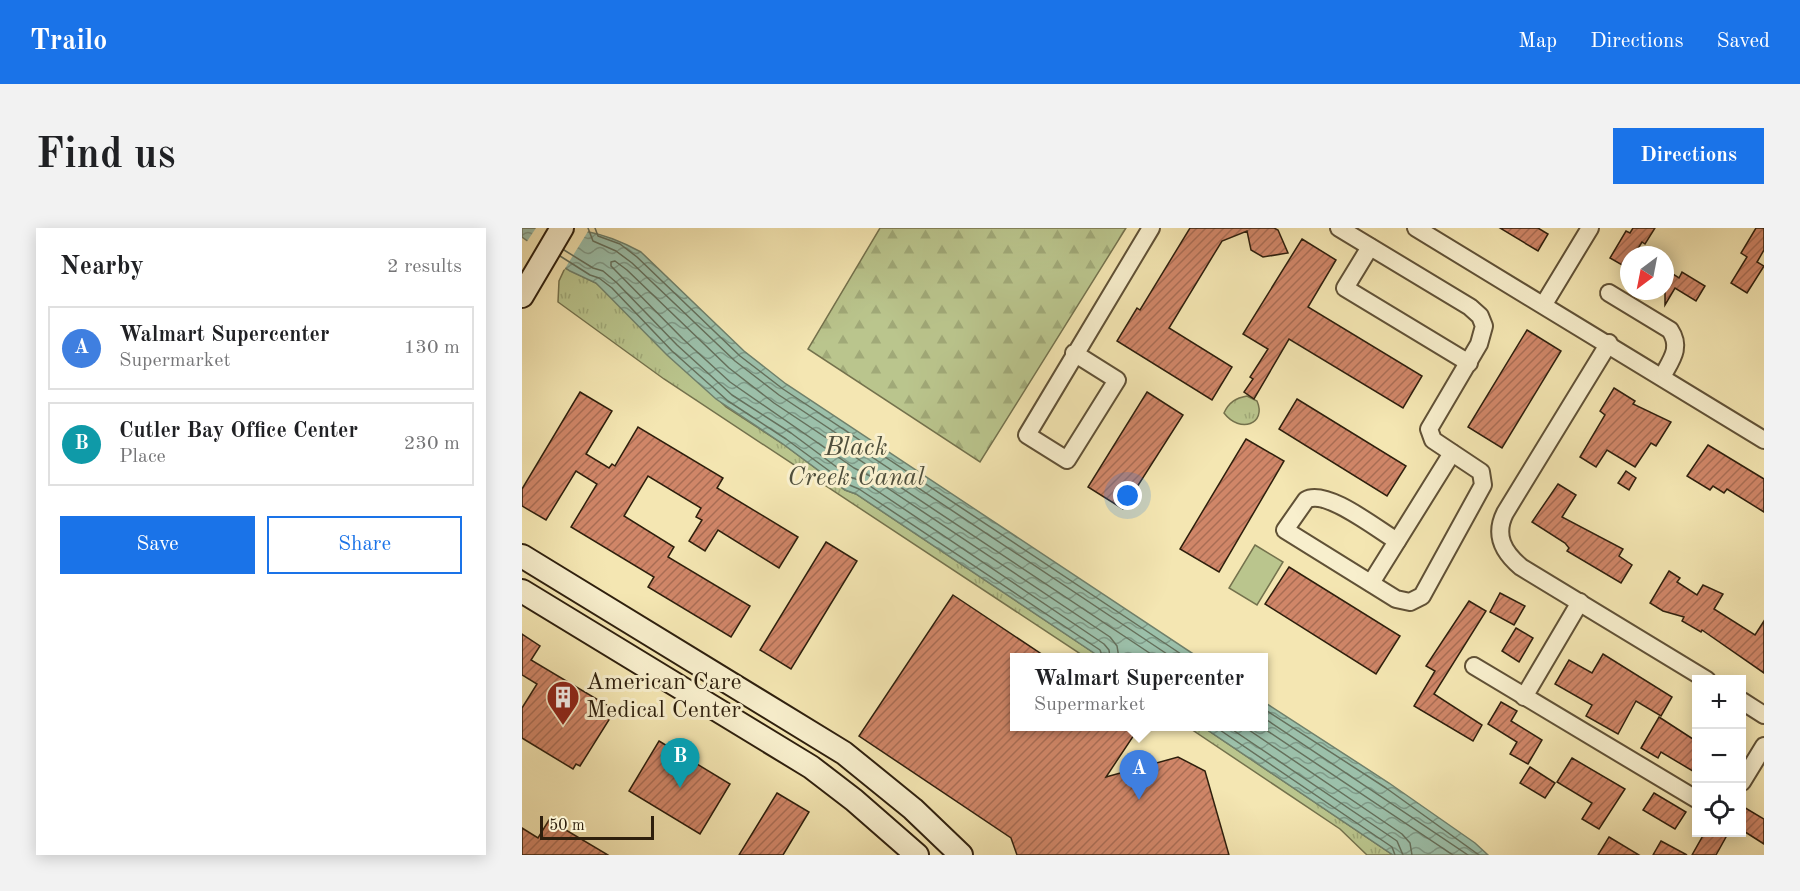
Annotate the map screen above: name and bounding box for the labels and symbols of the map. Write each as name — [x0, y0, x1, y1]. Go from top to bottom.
north arrow — [1620, 246, 1674, 300]
water label: Black Creek Canal — [787, 435, 925, 491]
your location — [1113, 481, 1142, 510]
place label: American Care Medical Center — [586, 671, 742, 723]
building icon: American Care Medical Center — [545, 679, 581, 726]
pin: B — [660, 738, 700, 788]
pin: A — [1120, 750, 1158, 800]
scale bar — [540, 813, 654, 840]

